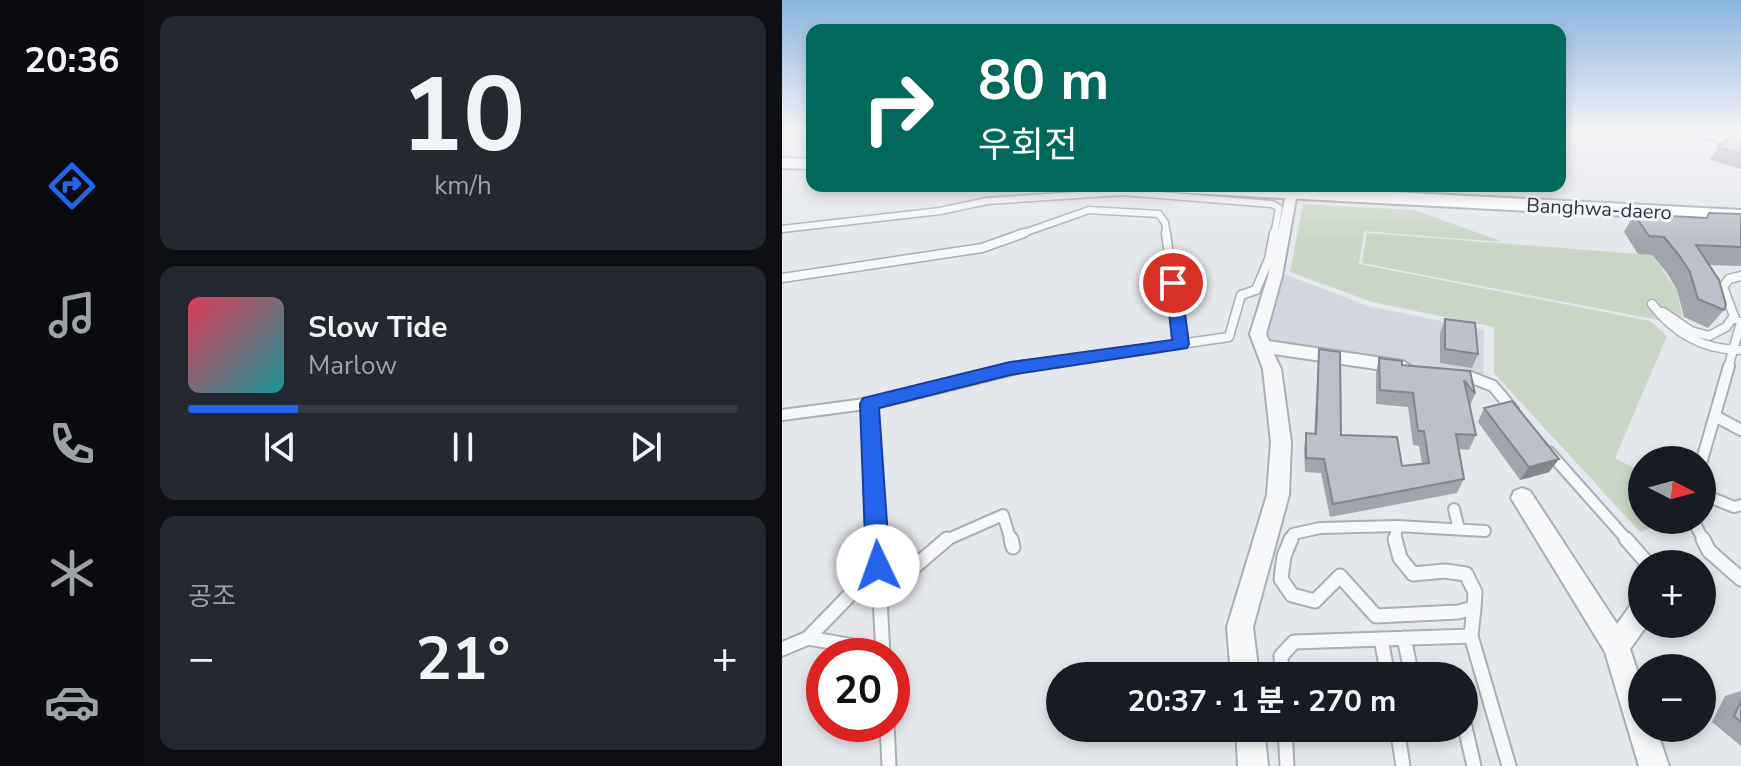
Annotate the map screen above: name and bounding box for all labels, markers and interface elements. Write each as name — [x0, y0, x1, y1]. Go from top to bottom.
text: 20:36 — [24, 36, 120, 85]
text: 80 m — [978, 42, 1109, 119]
text: 10 — [401, 45, 525, 187]
icon: right — [846, 56, 950, 160]
text: 우회전 — [978, 121, 1077, 170]
icon: directions — [44, 158, 100, 214]
text: km/h — [434, 168, 492, 203]
street label: Banghwa-daero — [1526, 192, 1672, 226]
pin — [1139, 249, 1207, 317]
icon: arrive — [1151, 261, 1195, 305]
icon: music — [44, 287, 100, 343]
text: Slow Tide — [308, 307, 448, 348]
text: Marlow — [308, 348, 397, 383]
icon: phone — [44, 416, 100, 472]
icon: previous — [258, 425, 302, 469]
icon: pause — [441, 425, 485, 469]
icon: next — [624, 425, 668, 469]
north arrow — [1628, 446, 1716, 534]
map controls — [1628, 446, 1716, 742]
position arrow — [836, 524, 920, 608]
icon: climate — [44, 545, 100, 601]
button: + — [1628, 550, 1716, 638]
text: 공조 — [188, 579, 236, 614]
text: 21° — [416, 618, 510, 700]
text: − — [188, 629, 214, 689]
text: + — [712, 629, 738, 689]
speed limit sign: 20 — [806, 638, 910, 742]
button: − — [1628, 654, 1716, 742]
icon: car — [44, 674, 100, 730]
text: 20:37 · 1 분 · 270 m — [1128, 681, 1396, 722]

